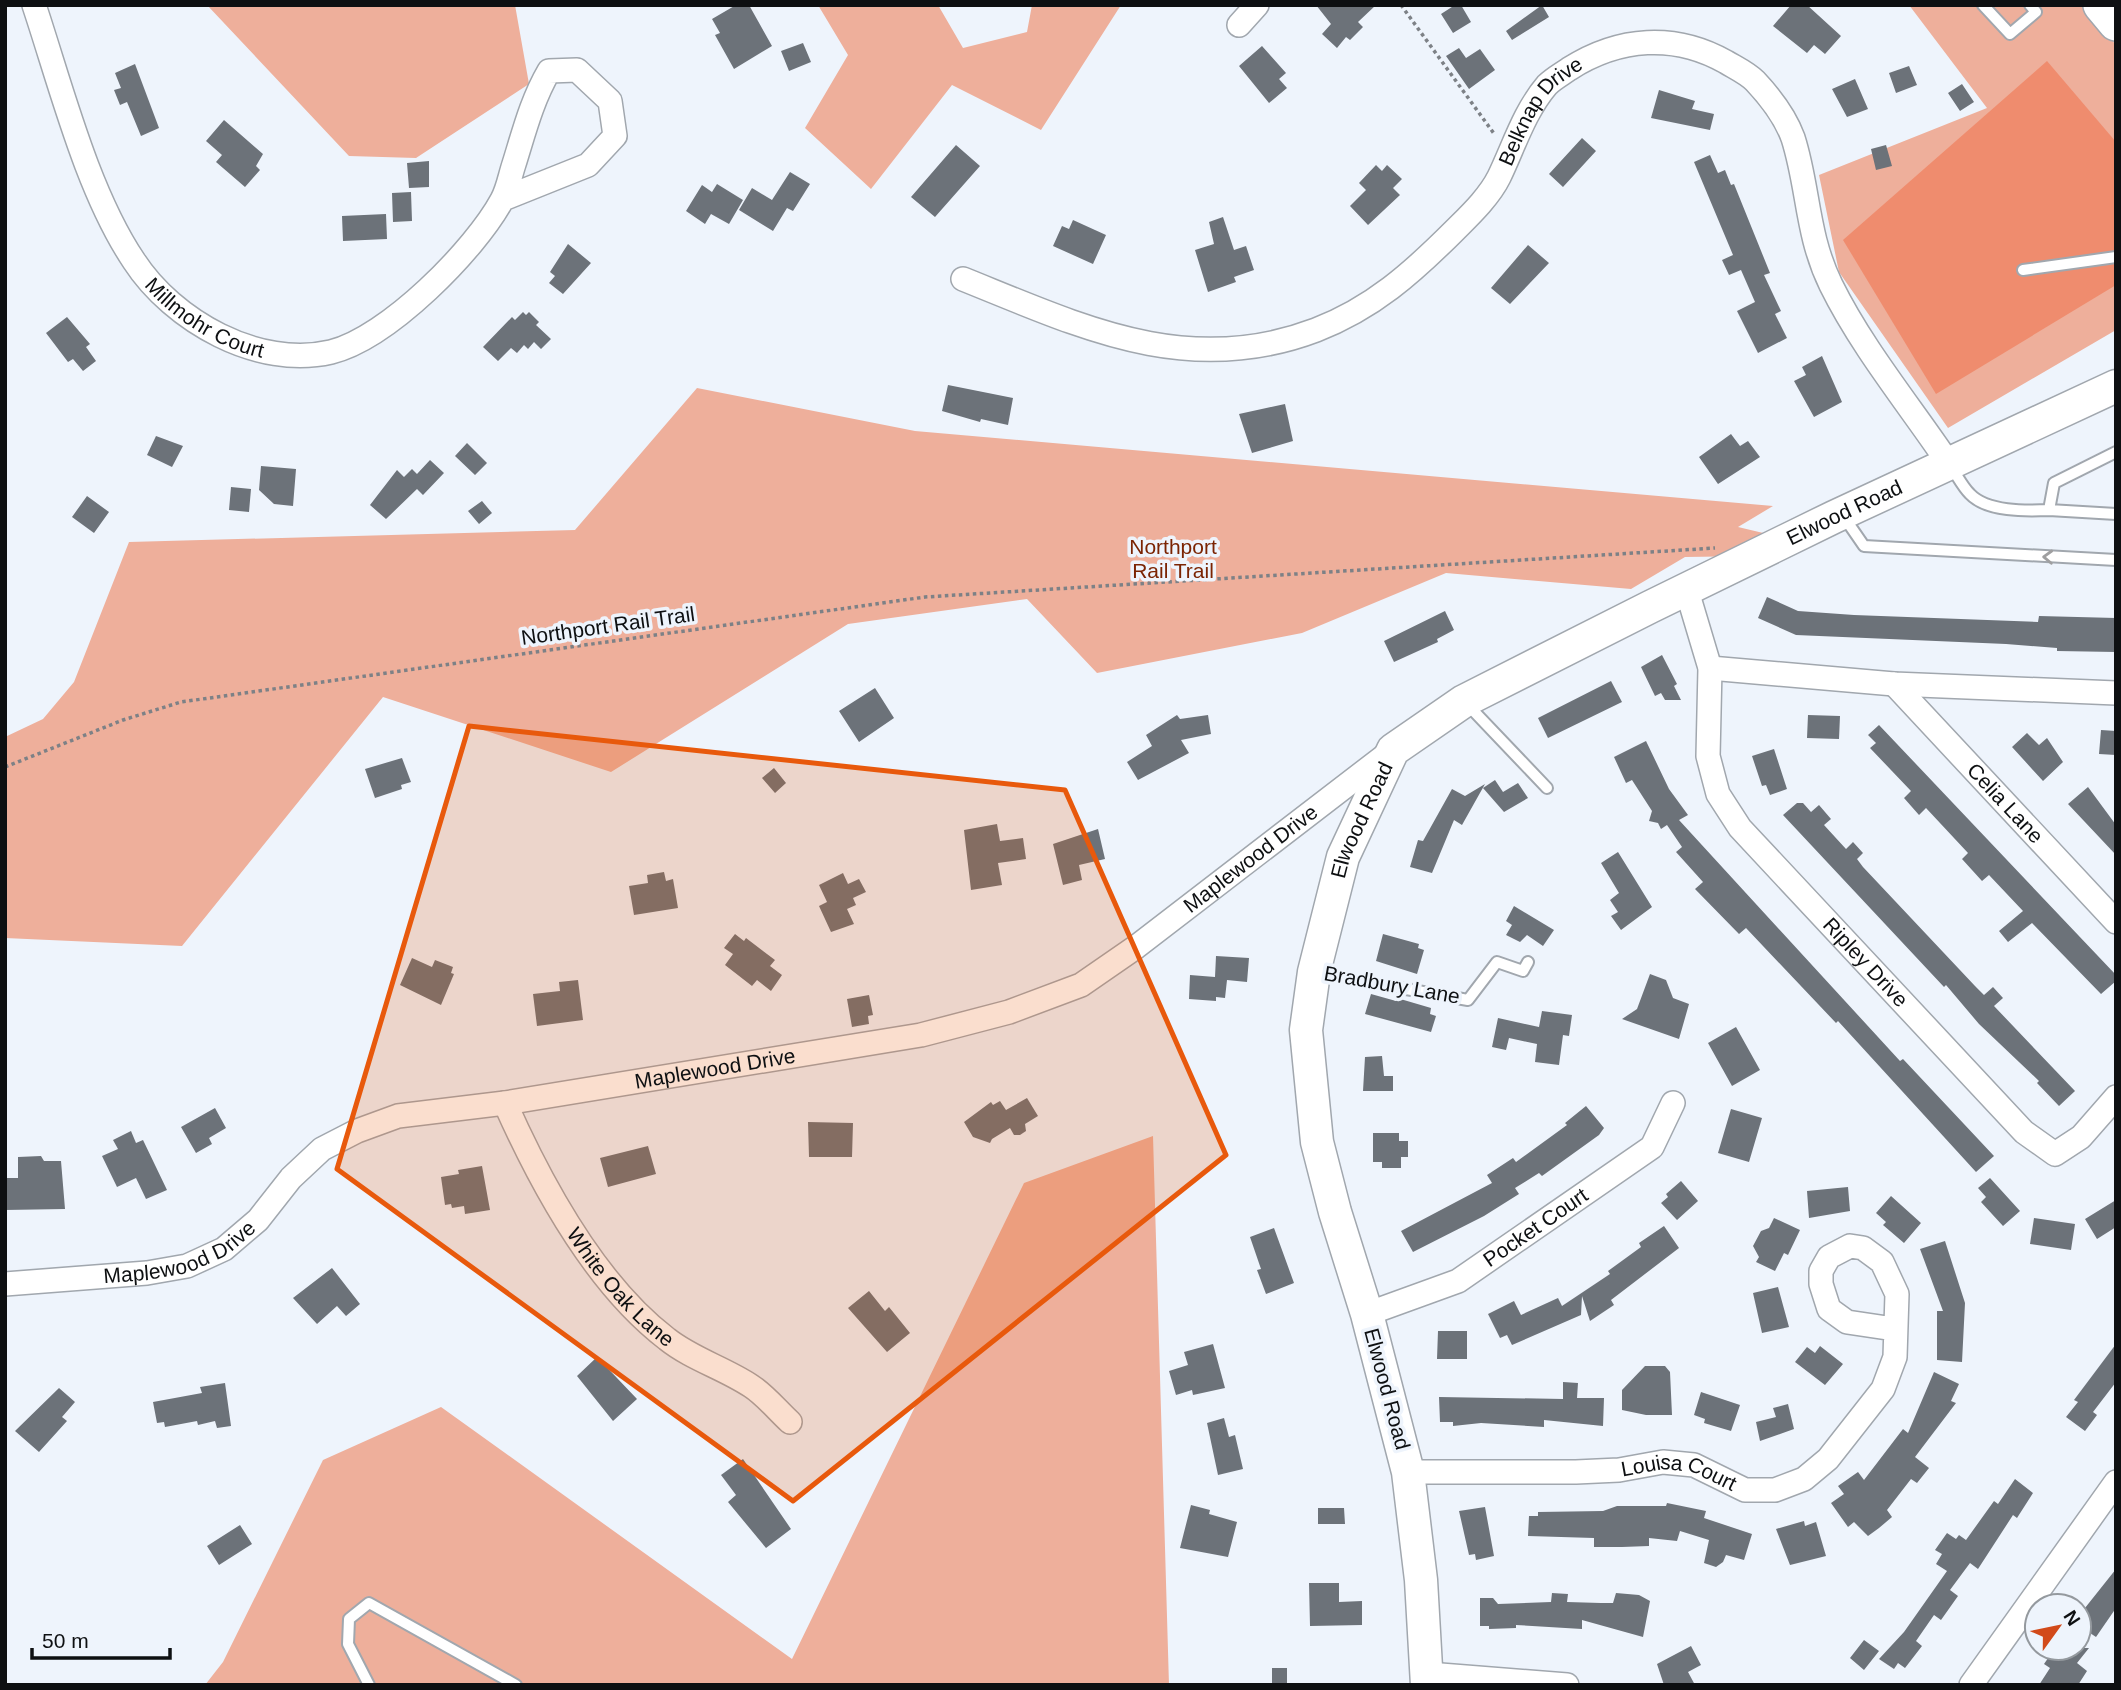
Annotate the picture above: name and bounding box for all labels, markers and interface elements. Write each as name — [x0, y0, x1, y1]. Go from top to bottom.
street label: Belknap Drive — [1494, 52, 1586, 169]
street label: Millmohr Court — [141, 273, 267, 362]
street label: Elwood Road — [1783, 475, 1906, 549]
park label: Northport Rail Trail — [1129, 535, 1217, 582]
one-way arrow — [2042, 550, 2053, 565]
street label: Northport Rail Trail — [520, 602, 696, 649]
street label: Elwood Road — [1326, 758, 1397, 881]
street label: Celia Lane — [1963, 758, 2048, 847]
street label: Maplewood Drive — [1179, 800, 1322, 917]
street label: Ripley Drive — [1819, 913, 1913, 1011]
street label: Bradbury Lane — [1322, 961, 1462, 1008]
street label: Maplewood Drive — [633, 1044, 797, 1093]
street label: Pocket Court — [1479, 1183, 1592, 1271]
street label: Maplewood Drive — [103, 1216, 260, 1287]
street label: White Oak Lane — [563, 1223, 679, 1351]
street label: Elwood Road — [1360, 1326, 1415, 1452]
street label: Louisa Court — [1619, 1450, 1740, 1495]
north arrow — [2023, 1592, 2093, 1662]
text: N — [2059, 1607, 2084, 1629]
scale bar — [32, 1616, 170, 1660]
text: 50 m — [42, 1629, 89, 1652]

